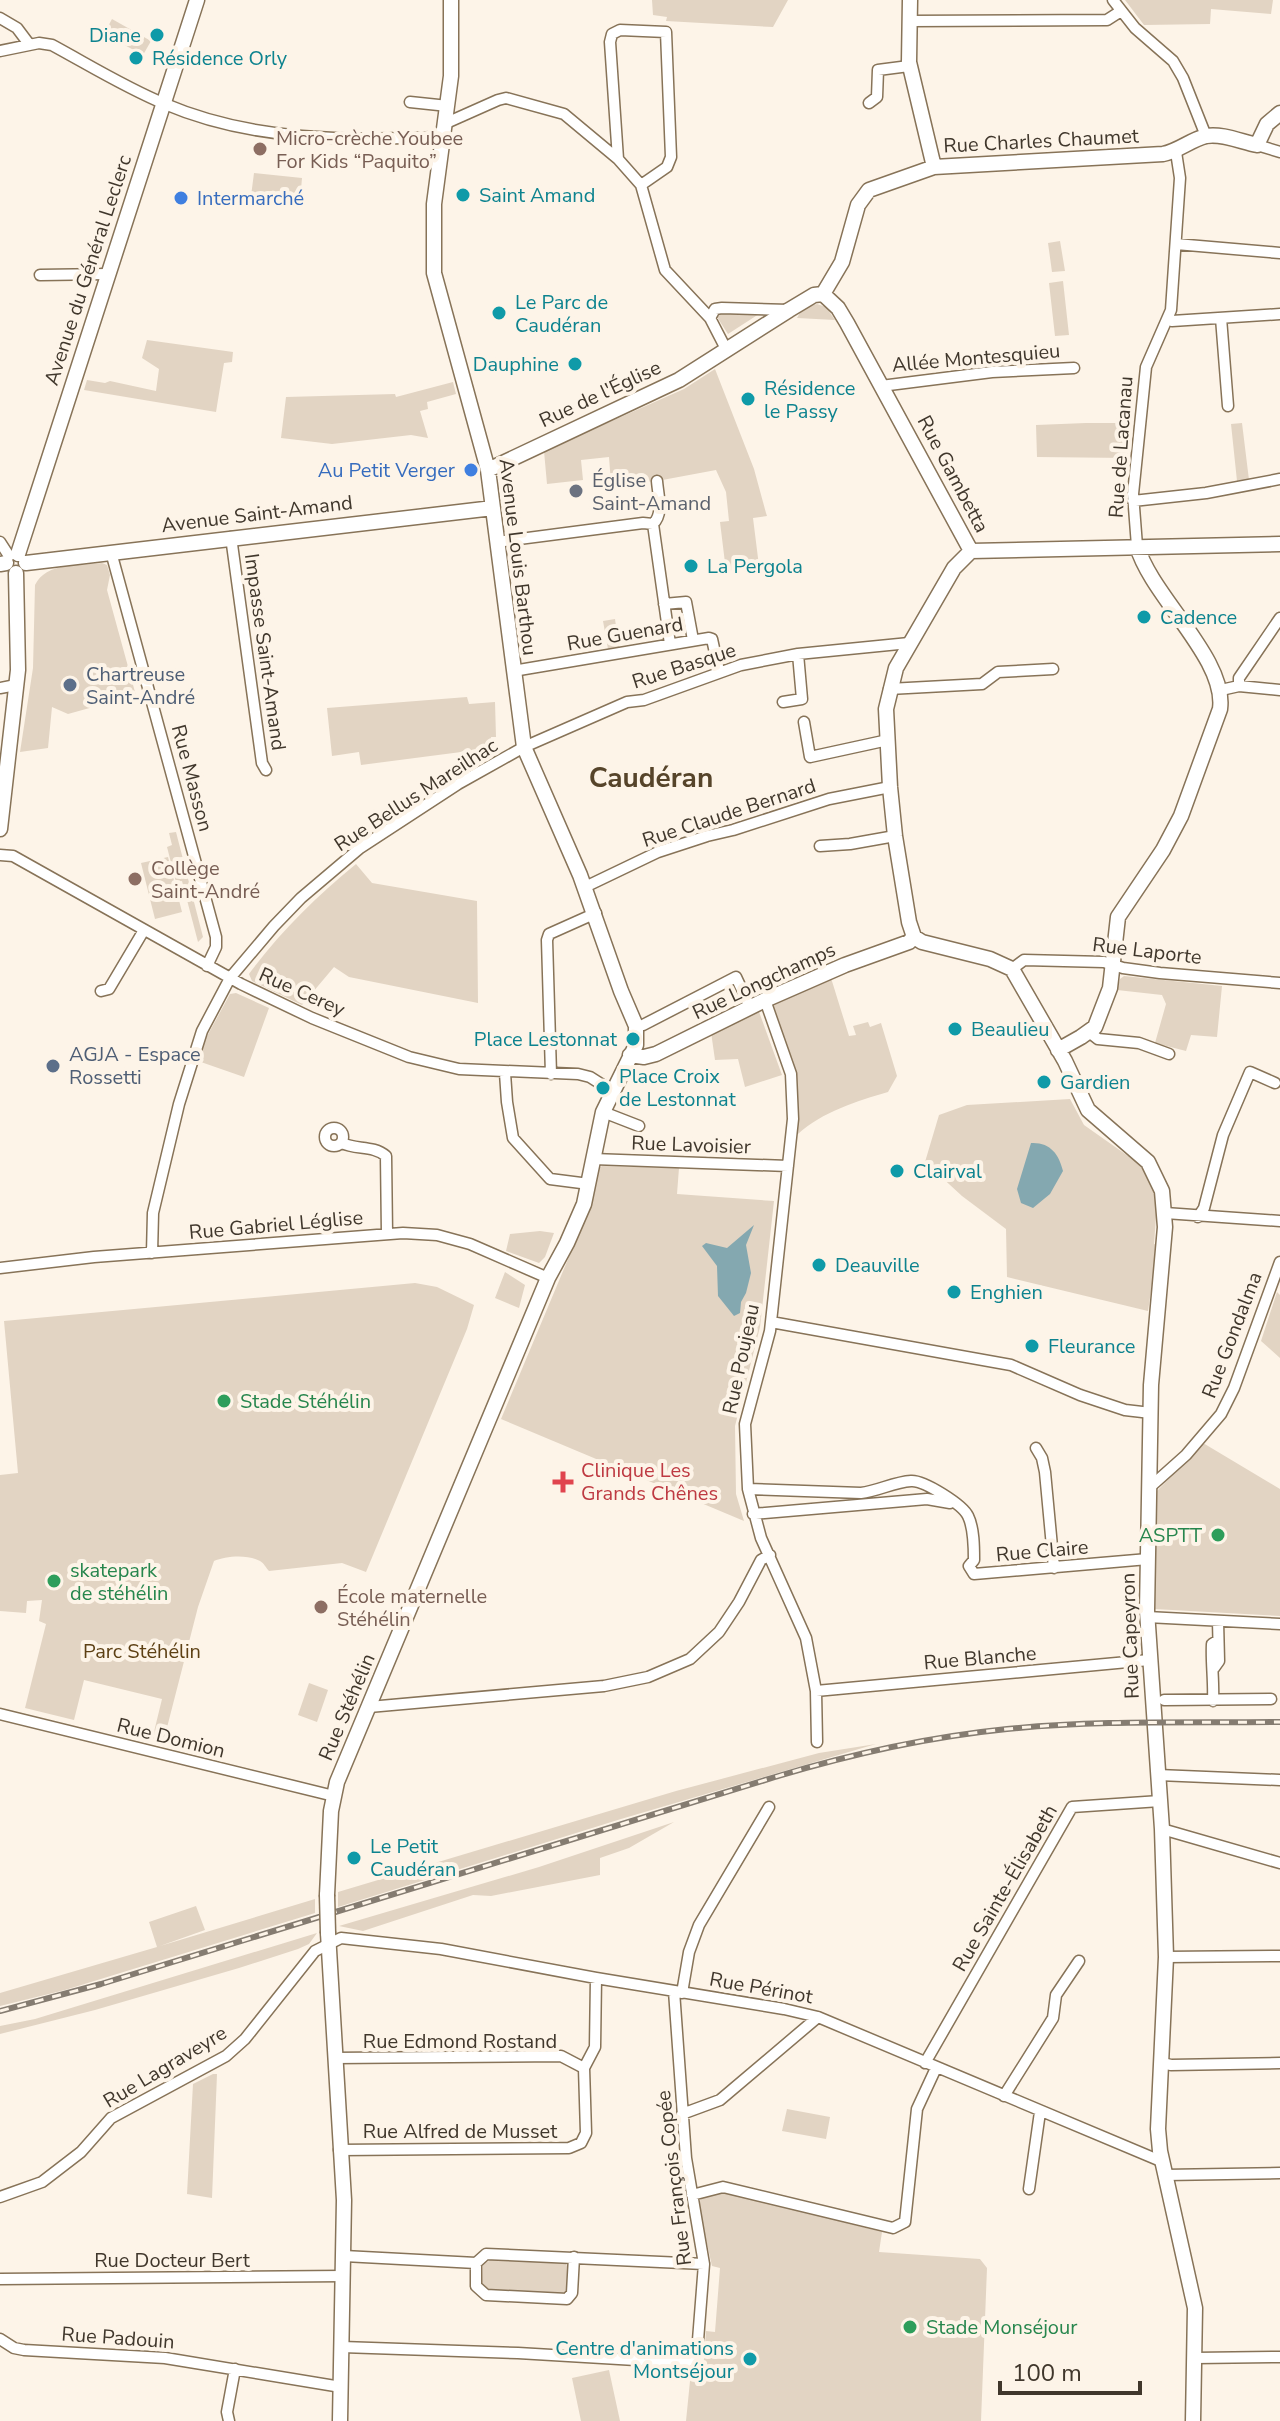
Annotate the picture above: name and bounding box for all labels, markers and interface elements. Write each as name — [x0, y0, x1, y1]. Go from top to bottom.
place label: Diane — [89, 22, 141, 49]
marker: Diane — [148, 26, 166, 44]
place label: Résidence Orly — [152, 45, 288, 72]
marker: Résidence Orly — [127, 49, 145, 67]
street label: Rue Charles Chaumet — [943, 122, 1140, 160]
place label: Micro-crèche Youbee For Kids “Paquito” — [276, 125, 463, 175]
marker: Micro-crèche Youbee For Kids “Paquito” — [251, 140, 269, 158]
street label: Avenue du Général Leclerc — [38, 151, 138, 389]
place label: Saint Amand — [479, 182, 595, 209]
place label: Intermarché — [197, 185, 304, 212]
marker: Saint Amand — [454, 186, 472, 204]
marker: Intermarché — [172, 189, 190, 207]
place label: Le Parc de Caudéran — [515, 289, 608, 339]
marker: Le Parc de Caudéran — [490, 304, 508, 322]
street label: Allée Montesquieu — [891, 337, 1061, 379]
place label: Dauphine — [473, 351, 559, 378]
street label: Rue de l'Église — [535, 354, 665, 434]
marker: Dauphine — [566, 355, 584, 373]
place label: Résidence le Passy — [764, 375, 855, 425]
street label: Rue de Lacanau — [1103, 375, 1139, 519]
marker: Résidence le Passy — [739, 390, 757, 408]
street label: Rue Gambetta — [911, 411, 995, 537]
place label: Au Petit Verger — [318, 457, 455, 484]
street label: Avenue Louis Barthou — [493, 457, 543, 657]
marker: Au Petit Verger — [462, 461, 480, 479]
place label: Église Saint-Amand — [592, 467, 711, 517]
marker: Église Saint-Amand — [567, 482, 585, 500]
street label: Avenue Saint-Amand — [160, 489, 354, 539]
street label: Impasse Saint-Amand — [238, 552, 292, 752]
place label: La Pergola — [707, 553, 803, 580]
marker: La Pergola — [682, 557, 700, 575]
place label: Cadence — [1160, 604, 1237, 631]
marker: Cadence — [1135, 608, 1153, 626]
street label: Rue Guenard — [565, 611, 685, 657]
street label: Rue Basque — [629, 637, 739, 695]
place label: Chartreuse Saint-André — [86, 661, 195, 711]
marker: Chartreuse Saint-André — [61, 676, 79, 694]
street label: Rue Masson — [165, 721, 219, 835]
street label: Rue Bellus Mareilhac — [329, 732, 503, 858]
district label: Caudéran — [589, 759, 713, 797]
street label: Rue Claude Bernard — [639, 772, 819, 854]
place label: Collège Saint-André — [151, 855, 260, 905]
marker: Collège Saint-André — [126, 870, 144, 888]
street label: Rue Laporte — [1091, 931, 1203, 971]
street label: Rue Longchamps — [688, 936, 840, 1026]
street label: Rue Cerey — [255, 961, 350, 1023]
place label: Beaulieu — [971, 1016, 1049, 1043]
marker: Beaulieu — [946, 1020, 964, 1038]
place label: Place Lestonnat — [474, 1026, 618, 1053]
marker: Place Lestonnat — [624, 1030, 642, 1048]
place label: AGJA - Espace Rossetti — [69, 1041, 201, 1091]
marker: AGJA - Espace Rossetti — [44, 1057, 62, 1075]
place label: Place Croix de Lestonnat — [619, 1063, 737, 1113]
place label: Gardien — [1060, 1069, 1130, 1096]
marker: Gardien — [1035, 1073, 1053, 1091]
marker: Place Croix de Lestonnat — [594, 1079, 612, 1097]
street label: Rue Lavoisier — [631, 1129, 751, 1161]
place label: Clairval — [913, 1158, 982, 1185]
marker: Clairval — [888, 1162, 906, 1180]
street label: Rue Gabriel Léglise — [188, 1204, 364, 1246]
place label: Deauville — [835, 1252, 920, 1279]
marker: Deauville — [810, 1256, 828, 1274]
street label: Rue Gondalma — [1196, 1268, 1268, 1402]
place label: Enghien — [970, 1279, 1043, 1306]
marker: Enghien — [945, 1283, 963, 1301]
street label: Rue Poujeau — [716, 1301, 766, 1417]
place label: Fleurance — [1048, 1333, 1135, 1360]
marker: Fleurance — [1023, 1337, 1041, 1355]
place label: Stade Stéhélin — [240, 1388, 371, 1415]
marker: Stade Stéhélin — [215, 1392, 233, 1410]
place label: Clinique Les Grands Chênes — [581, 1457, 718, 1507]
marker: Clinique Les Grands Chênes — [552, 1471, 574, 1493]
place label: ASPTT — [1139, 1522, 1202, 1549]
marker: ASPTT — [1209, 1526, 1227, 1544]
street label: Rue Claire — [995, 1534, 1089, 1568]
place label: skatepark de stéhélin — [70, 1557, 168, 1607]
marker: skatepark de stéhélin — [45, 1572, 63, 1590]
street label: Rue Capeyron — [1114, 1573, 1146, 1699]
place label: École maternelle Stéhélin — [337, 1583, 487, 1633]
marker: École maternelle Stéhélin — [312, 1598, 330, 1616]
park label: Parc Stéhélin — [83, 1638, 201, 1665]
street label: Rue Blanche — [923, 1640, 1037, 1676]
street label: Rue Stéhélin — [312, 1649, 382, 1765]
street label: Rue Domion — [114, 1712, 228, 1764]
street label: Rue Sainte-Élisabeth — [946, 1800, 1064, 1976]
place label: Le Petit Caudéran — [370, 1833, 456, 1883]
marker: Le Petit Caudéran — [345, 1849, 363, 1867]
street label: Rue Périnot — [707, 1966, 816, 2011]
street label: Rue Lagraveyre — [98, 2019, 232, 2115]
street label: Rue Edmond Rostand — [363, 2028, 557, 2055]
street label: Rue François Copée — [650, 2089, 698, 2267]
street label: Rue Alfred de Musset — [363, 2118, 558, 2145]
street label: Rue Docteur Bert — [94, 2247, 251, 2274]
place label: Stade Monséjour — [926, 2314, 1077, 2341]
marker: Stade Monséjour — [901, 2318, 919, 2336]
street label: Rue Padouin — [61, 2321, 175, 2355]
place label: Centre d'animations Montséjour — [555, 2335, 734, 2385]
scale bar — [1000, 2345, 1140, 2395]
marker: Centre d'animations Montséjour — [741, 2350, 759, 2368]
text: 100 m — [1012, 2357, 1082, 2389]

